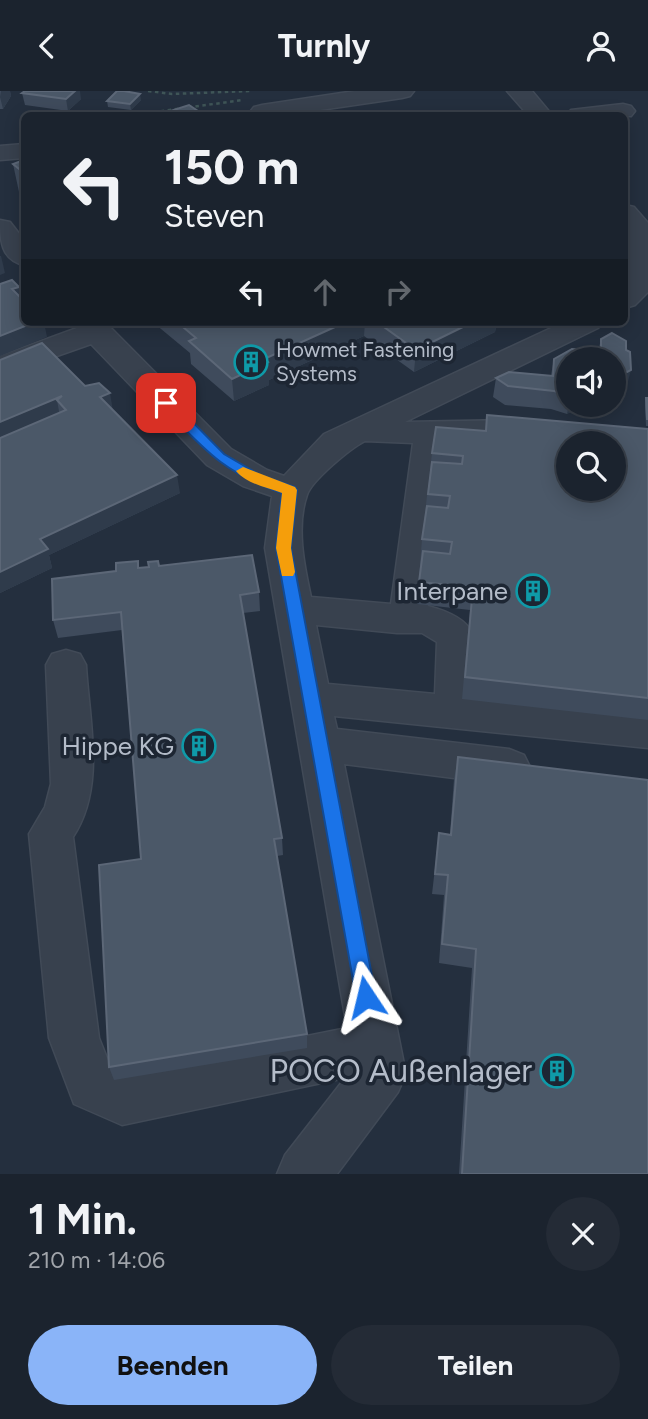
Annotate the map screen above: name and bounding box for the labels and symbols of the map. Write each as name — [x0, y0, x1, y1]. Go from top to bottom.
place label: Howmet Fastening Systems — [276, 337, 454, 386]
building icon: Howmet Fastening Systems — [232, 343, 270, 381]
pin — [136, 373, 196, 433]
building icon: Interpane — [514, 572, 552, 610]
place label: Interpane — [396, 575, 508, 607]
building icon: Hippe KG — [180, 727, 218, 765]
place label: Hippe KG — [61, 730, 174, 762]
position arrow — [329, 960, 403, 1034]
place label: POCO Außenlager — [270, 1052, 532, 1090]
building icon: POCO Außenlager — [538, 1052, 576, 1090]

